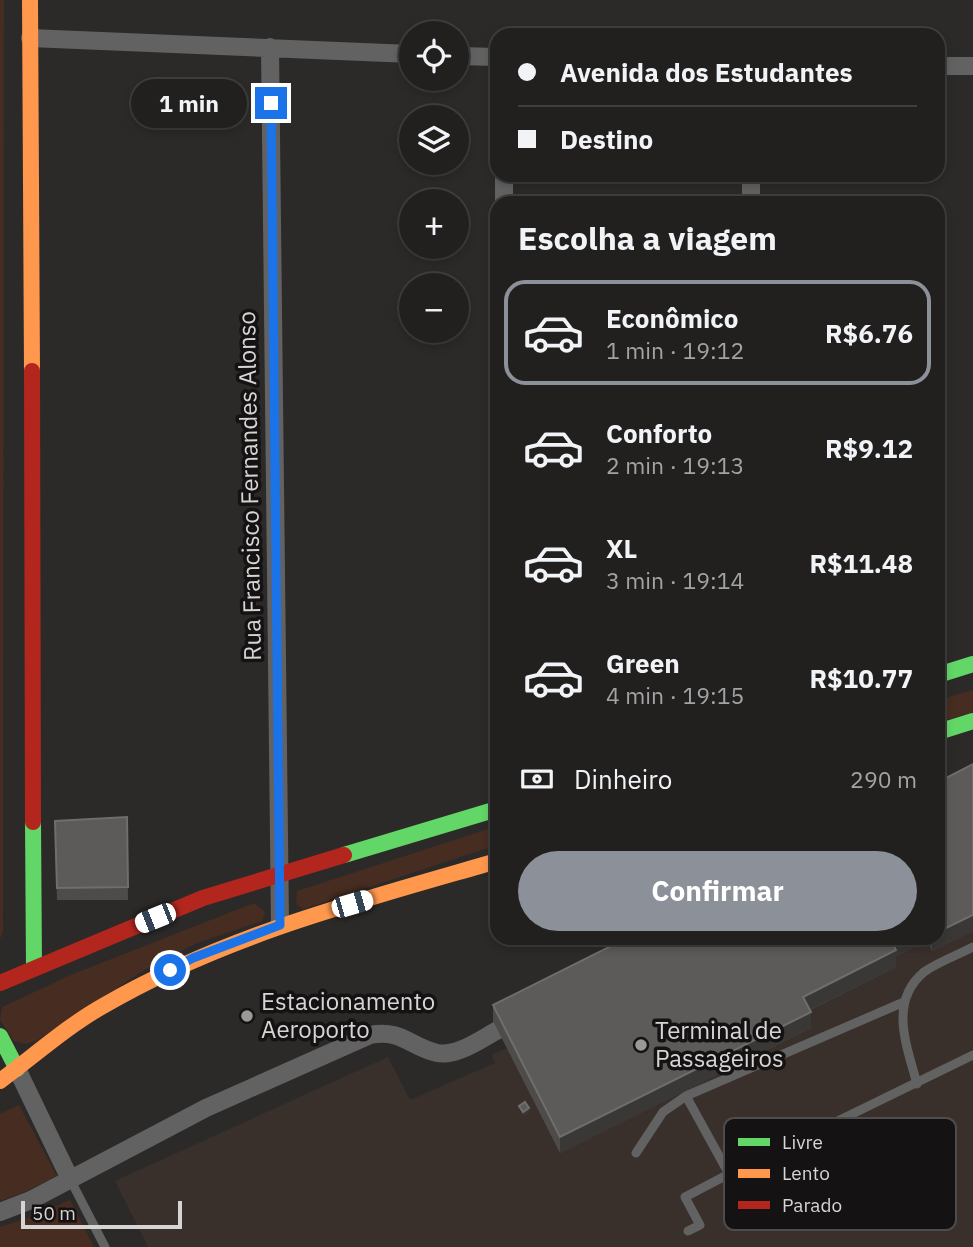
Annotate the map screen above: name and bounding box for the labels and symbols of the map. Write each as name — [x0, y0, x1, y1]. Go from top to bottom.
callout: 1 min — [131, 78, 246, 128]
route end — [255, 87, 287, 119]
street label: Rua Francisco Fernandes Alonso — [230, 311, 268, 661]
car — [329, 888, 376, 920]
car — [132, 900, 179, 936]
route start — [154, 954, 186, 986]
place label: Estacionamento Aeroporto — [261, 985, 435, 1045]
marker: Estacionamento Aeroporto — [239, 1008, 255, 1024]
place label: Terminal de Passageiros — [655, 1014, 784, 1074]
marker: Terminal de Passageiros — [633, 1037, 649, 1053]
legend — [724, 1118, 956, 1230]
text: Livre — [782, 1130, 823, 1154]
text: Lento — [782, 1161, 830, 1185]
text: Parado — [782, 1193, 842, 1217]
scale bar — [21, 1198, 182, 1230]

